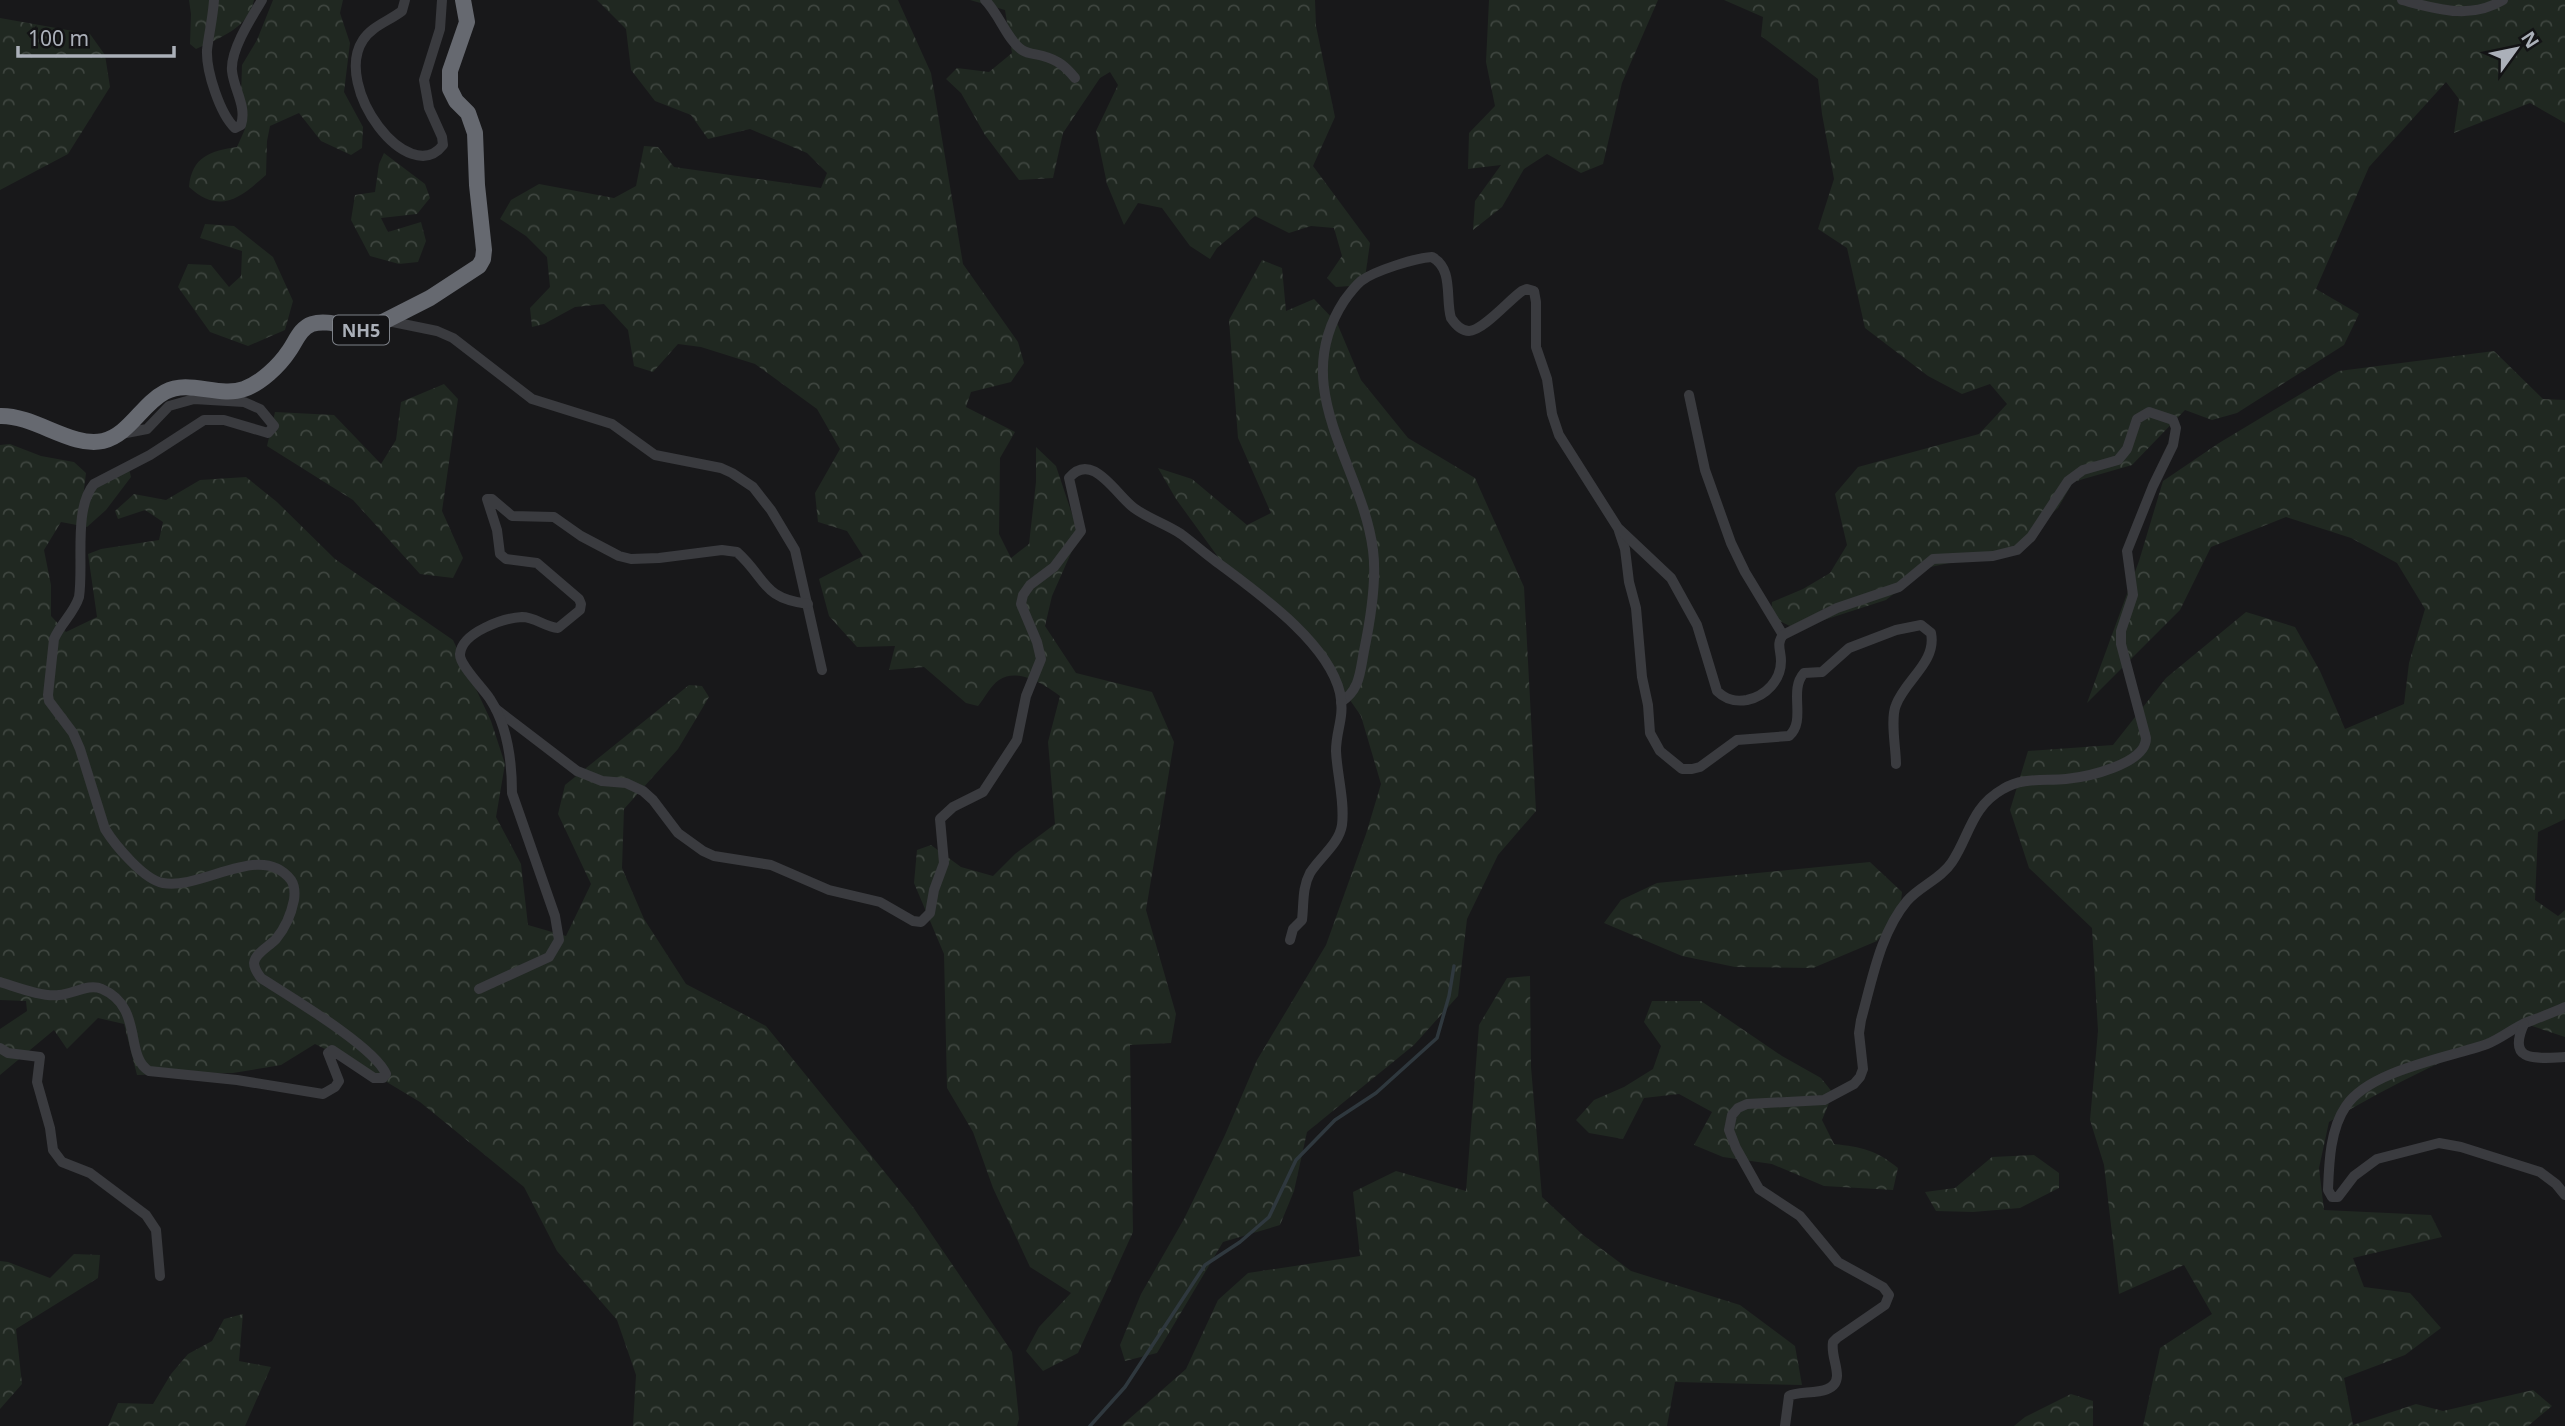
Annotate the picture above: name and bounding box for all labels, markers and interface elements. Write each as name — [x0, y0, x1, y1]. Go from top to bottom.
scale bar — [18, 14, 173, 58]
north arrow — [2481, 14, 2551, 84]
text: 100 m — [28, 24, 89, 52]
text: N — [2515, 26, 2545, 53]
road number: NH5 — [333, 316, 389, 344]

